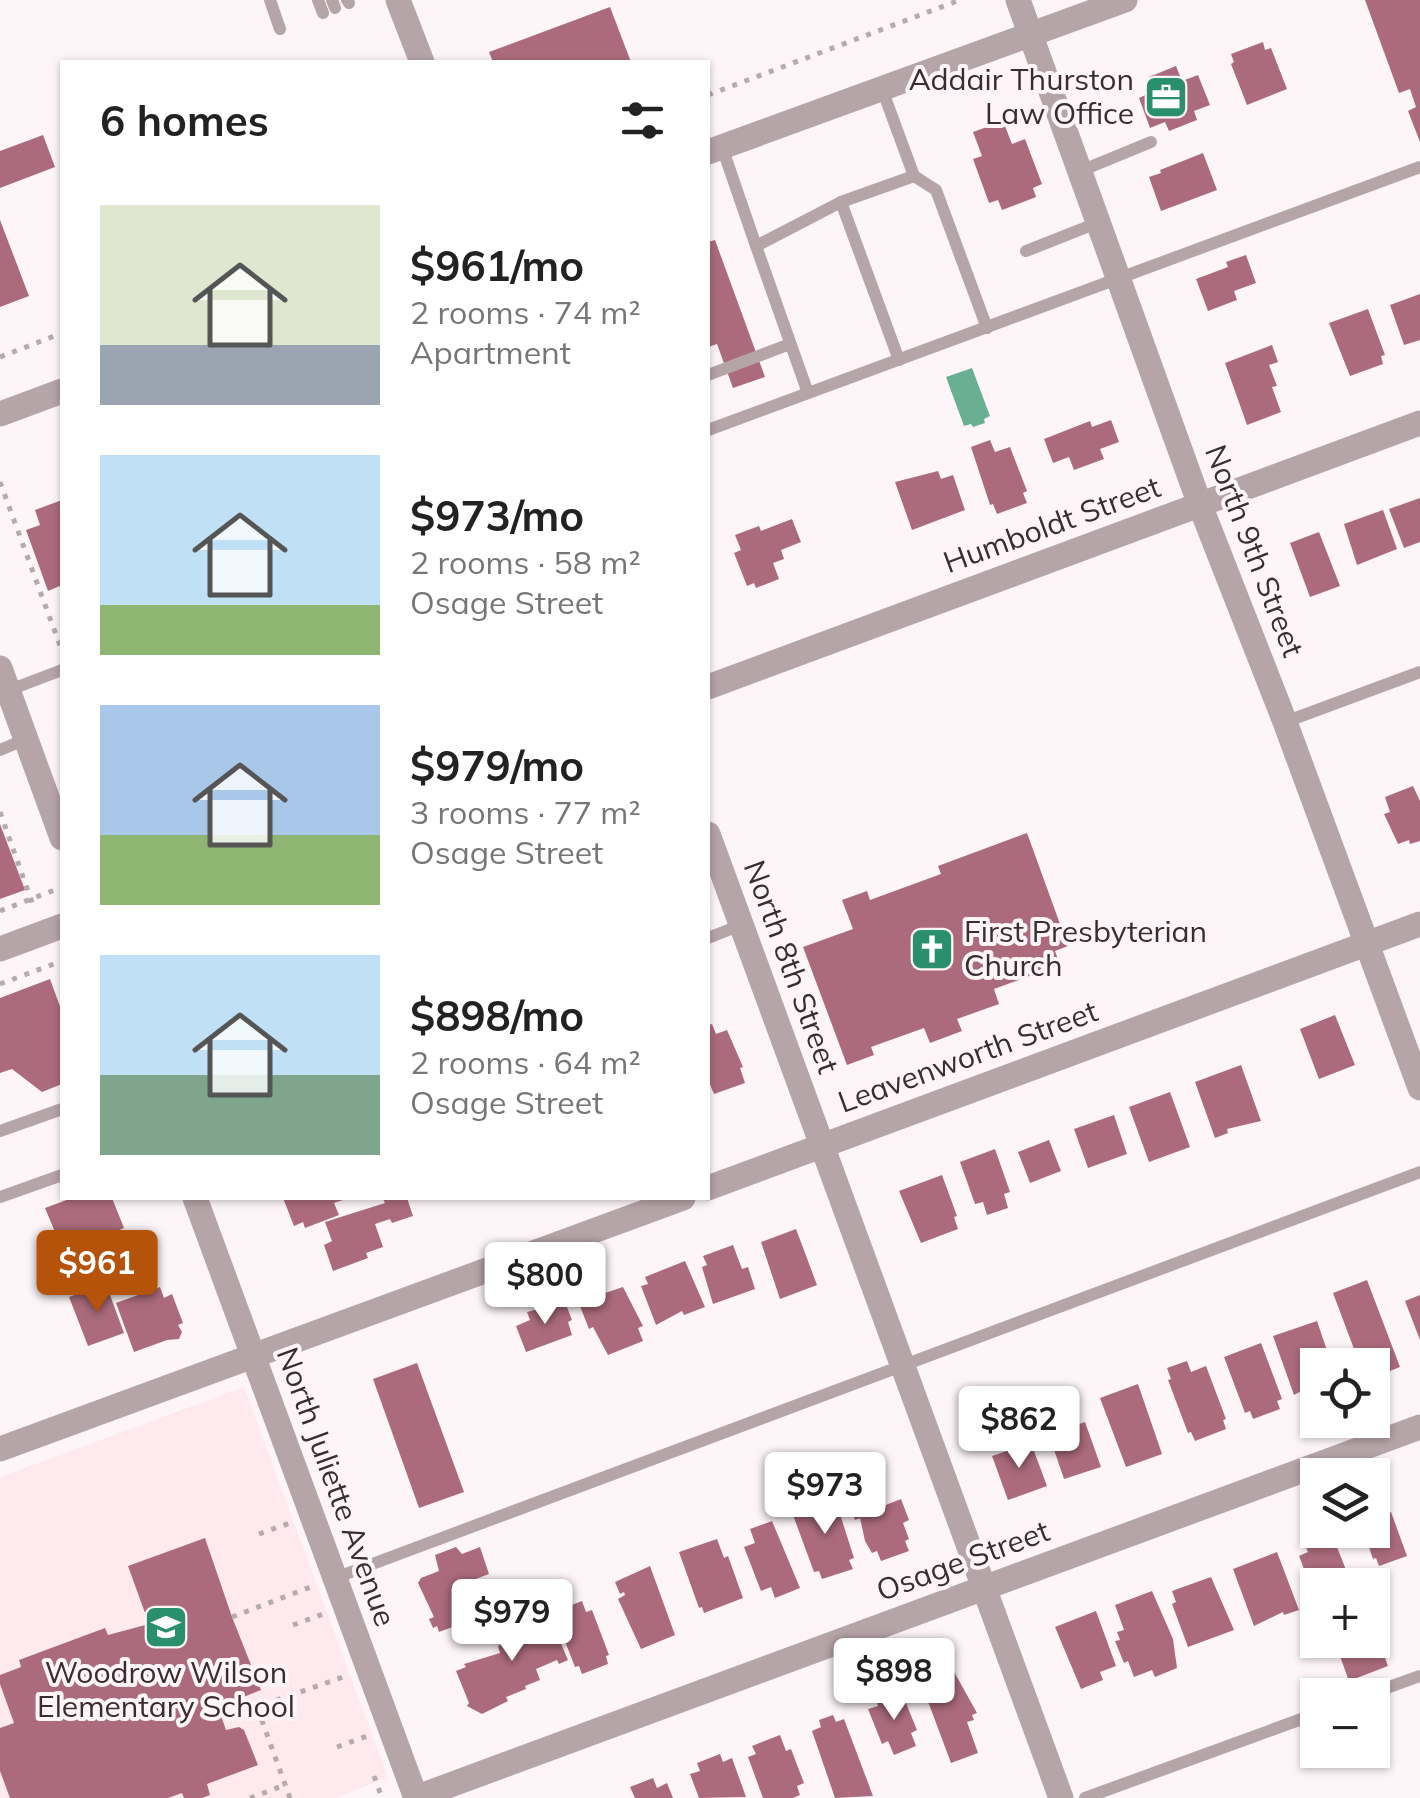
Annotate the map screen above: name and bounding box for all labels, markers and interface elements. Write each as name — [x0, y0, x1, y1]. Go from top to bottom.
place label: Addair Thurston Law Office — [909, 60, 1134, 132]
office icon: Addair Thurston Law Office — [1143, 74, 1189, 120]
icon: filters — [615, 93, 670, 148]
text: 6 homes — [100, 94, 269, 147]
text: $961/mo — [410, 239, 584, 292]
icon: home — [180, 245, 300, 365]
text: 2 rooms · 74 m² — [410, 292, 641, 332]
text: Apartment — [410, 332, 571, 372]
street label: North 9th Street — [1197, 439, 1313, 662]
street label: Humboldt Street — [938, 467, 1165, 581]
text: $973/mo — [410, 489, 584, 542]
icon: home — [180, 495, 300, 615]
text: 2 rooms · 58 m² — [410, 542, 641, 582]
text: Osage Street — [410, 582, 603, 622]
text: $979/mo — [410, 739, 584, 792]
icon: home — [180, 745, 300, 865]
text: 3 rooms · 77 m² — [410, 792, 641, 832]
text: Osage Street — [410, 832, 603, 872]
street label: North 8th Street — [736, 855, 848, 1078]
place label: First Presbyterian Church — [964, 912, 1207, 984]
church icon: First Presbyterian Church — [909, 926, 955, 972]
text: $898/mo — [410, 989, 584, 1042]
street label: Leavenworth Street — [833, 991, 1103, 1121]
icon: home — [180, 995, 300, 1115]
text: 2 rooms · 64 m² — [410, 1042, 641, 1082]
text: Osage Street — [410, 1082, 603, 1122]
pin: $961 — [38, 1230, 156, 1315]
text: $961 — [59, 1242, 135, 1282]
pin: $800 — [486, 1242, 604, 1327]
text: $800 — [507, 1254, 583, 1294]
street label: North Juliette Avenue — [269, 1342, 405, 1631]
map controls — [1300, 1348, 1390, 1768]
button: locate — [1300, 1348, 1390, 1438]
pin: $862 — [960, 1386, 1078, 1471]
text: $862 — [981, 1398, 1057, 1438]
pin: $973 — [766, 1452, 884, 1537]
button: layers — [1300, 1458, 1390, 1548]
text: $973 — [787, 1464, 863, 1504]
street label: Osage Street — [871, 1511, 1054, 1609]
button: + — [1300, 1568, 1390, 1658]
pin: $979 — [453, 1579, 571, 1664]
text: $979 — [474, 1591, 550, 1631]
school or university icon: Woodrow Wilson Elementary School — [143, 1604, 189, 1650]
pin: $898 — [835, 1638, 953, 1723]
text: $898 — [856, 1650, 932, 1690]
place label: Woodrow Wilson Elementary School — [37, 1653, 295, 1725]
button: − — [1300, 1678, 1390, 1768]

